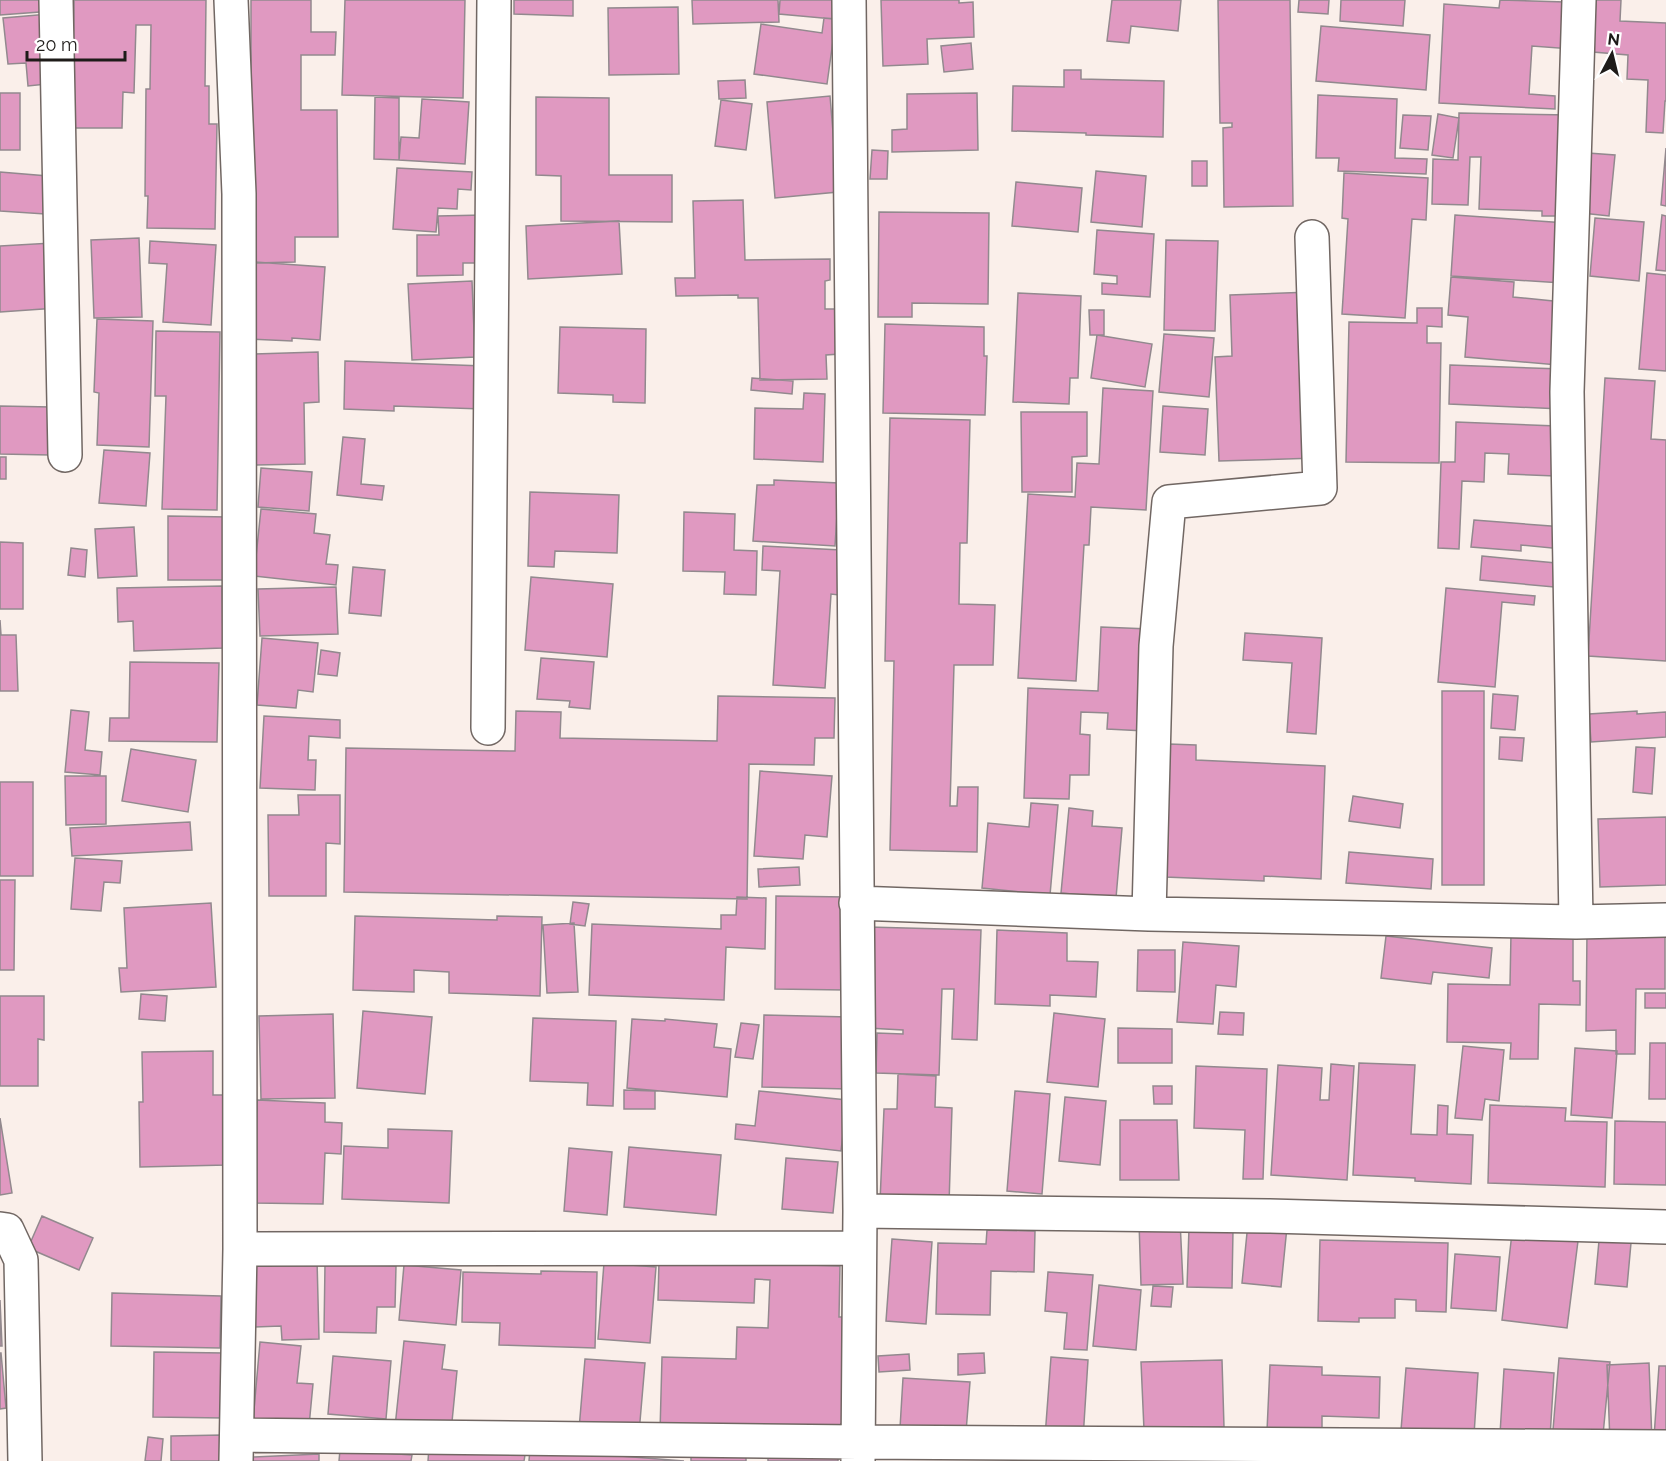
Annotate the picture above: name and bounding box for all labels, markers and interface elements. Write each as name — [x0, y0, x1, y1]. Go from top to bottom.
scale bar — [27, 24, 124, 62]
north arrow — [1582, 24, 1642, 84]
text: N — [1607, 29, 1621, 50]
text: 20 m — [36, 34, 78, 55]

